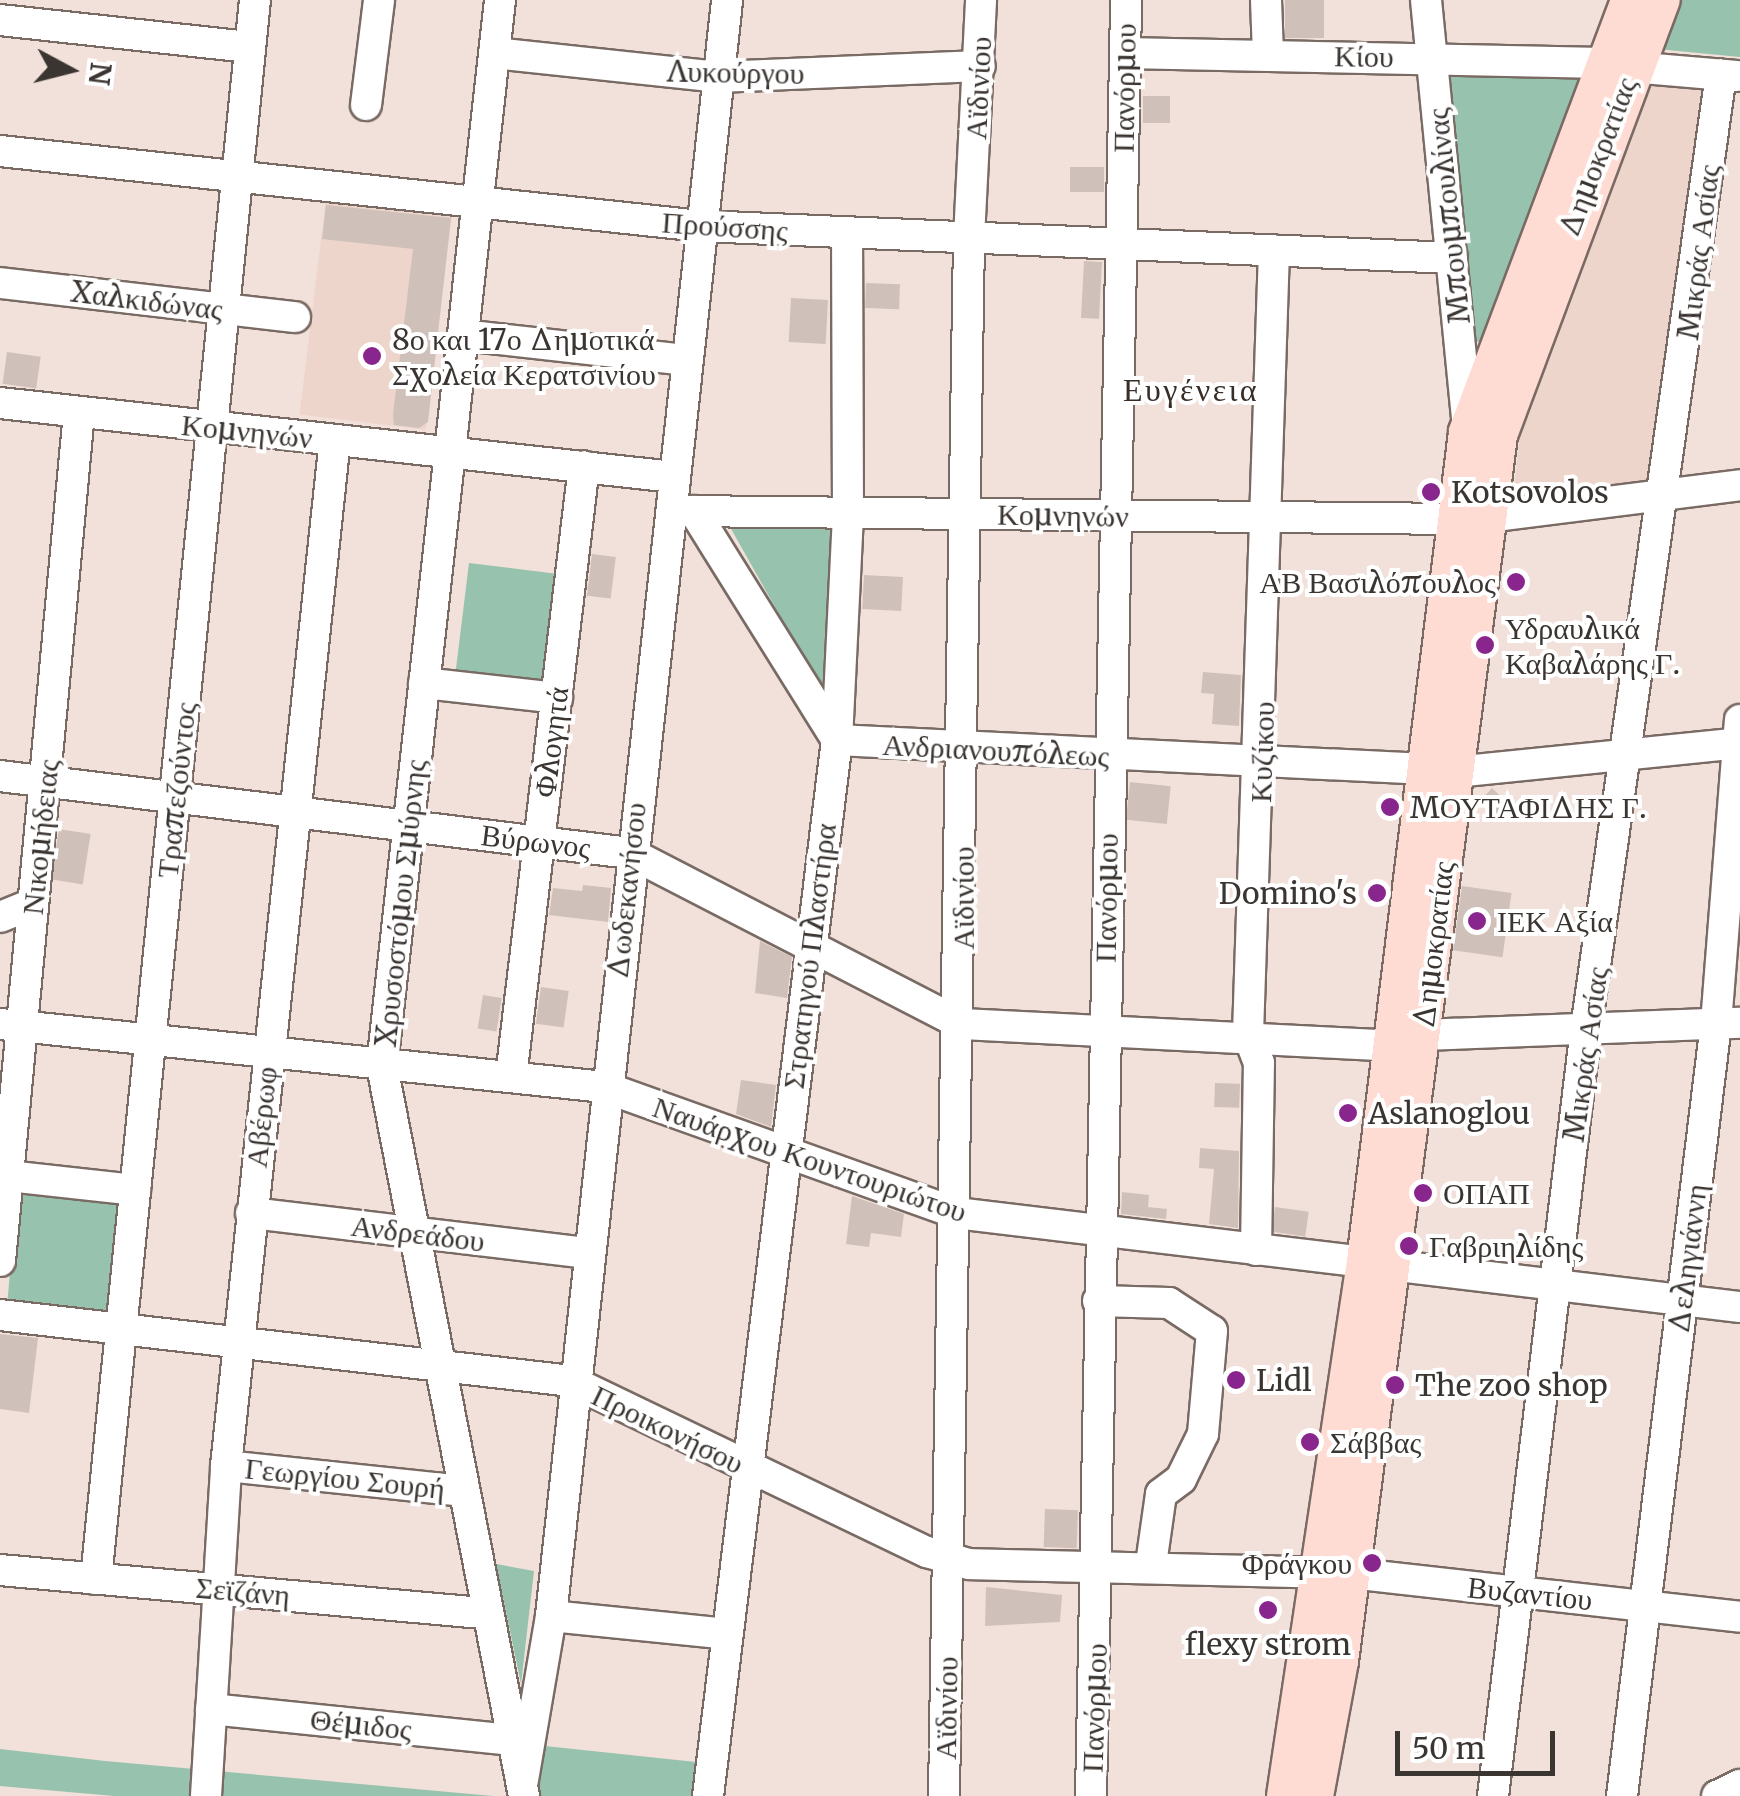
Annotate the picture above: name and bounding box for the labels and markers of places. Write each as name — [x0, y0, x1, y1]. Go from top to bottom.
place label: 8ο και 17ο Δημοτικά Σχολεία Κερατσινίου — [392, 321, 656, 392]
marker: 8ο και 17ο Δημοτικά Σχολεία Κερατσινίου — [361, 345, 383, 367]
place label: Kotsovolos — [1451, 474, 1609, 510]
marker: Kotsovolos — [1420, 481, 1442, 503]
place label: ΑΒ Βασιλόπουλος — [1260, 564, 1496, 600]
marker: ΑΒ Βασιλόπουλος — [1505, 571, 1527, 593]
place label: Υδραυλικά Καβαλάρης Γ. — [1505, 610, 1680, 680]
marker: Υδραυλικά Καβαλάρης Γ. — [1474, 634, 1496, 656]
place label: ΜΟΥΤΑΦΙΔΗΣ Γ. — [1410, 789, 1647, 825]
marker: ΜΟΥΤΑΦΙΔΗΣ Γ. — [1379, 796, 1401, 818]
place label: Domino's — [1219, 875, 1357, 911]
marker: Domino's — [1366, 882, 1388, 904]
place label: ΙΕΚ Αξία — [1497, 903, 1613, 939]
marker: ΙΕΚ Αξία — [1466, 910, 1488, 932]
place label: Aslanoglou — [1368, 1095, 1530, 1131]
marker: Aslanoglou — [1337, 1102, 1359, 1124]
place label: ΟΠΑΠ — [1443, 1175, 1530, 1211]
marker: ΟΠΑΠ — [1412, 1182, 1434, 1204]
place label: Γαβριηλίδης — [1429, 1228, 1583, 1264]
marker: Γαβριηλίδης — [1398, 1235, 1420, 1257]
place label: Lidl — [1256, 1362, 1312, 1398]
place label: The zoo shop — [1415, 1367, 1608, 1403]
marker: Lidl — [1225, 1369, 1247, 1391]
marker: The zoo shop — [1384, 1374, 1406, 1396]
place label: Σάββας — [1330, 1424, 1421, 1460]
marker: Σάββας — [1299, 1431, 1321, 1453]
place label: Φράγκου — [1242, 1545, 1352, 1581]
marker: Φράγκου — [1361, 1552, 1383, 1574]
marker: flexy strom — [1257, 1599, 1279, 1621]
place label: flexy strom — [1185, 1626, 1351, 1662]

